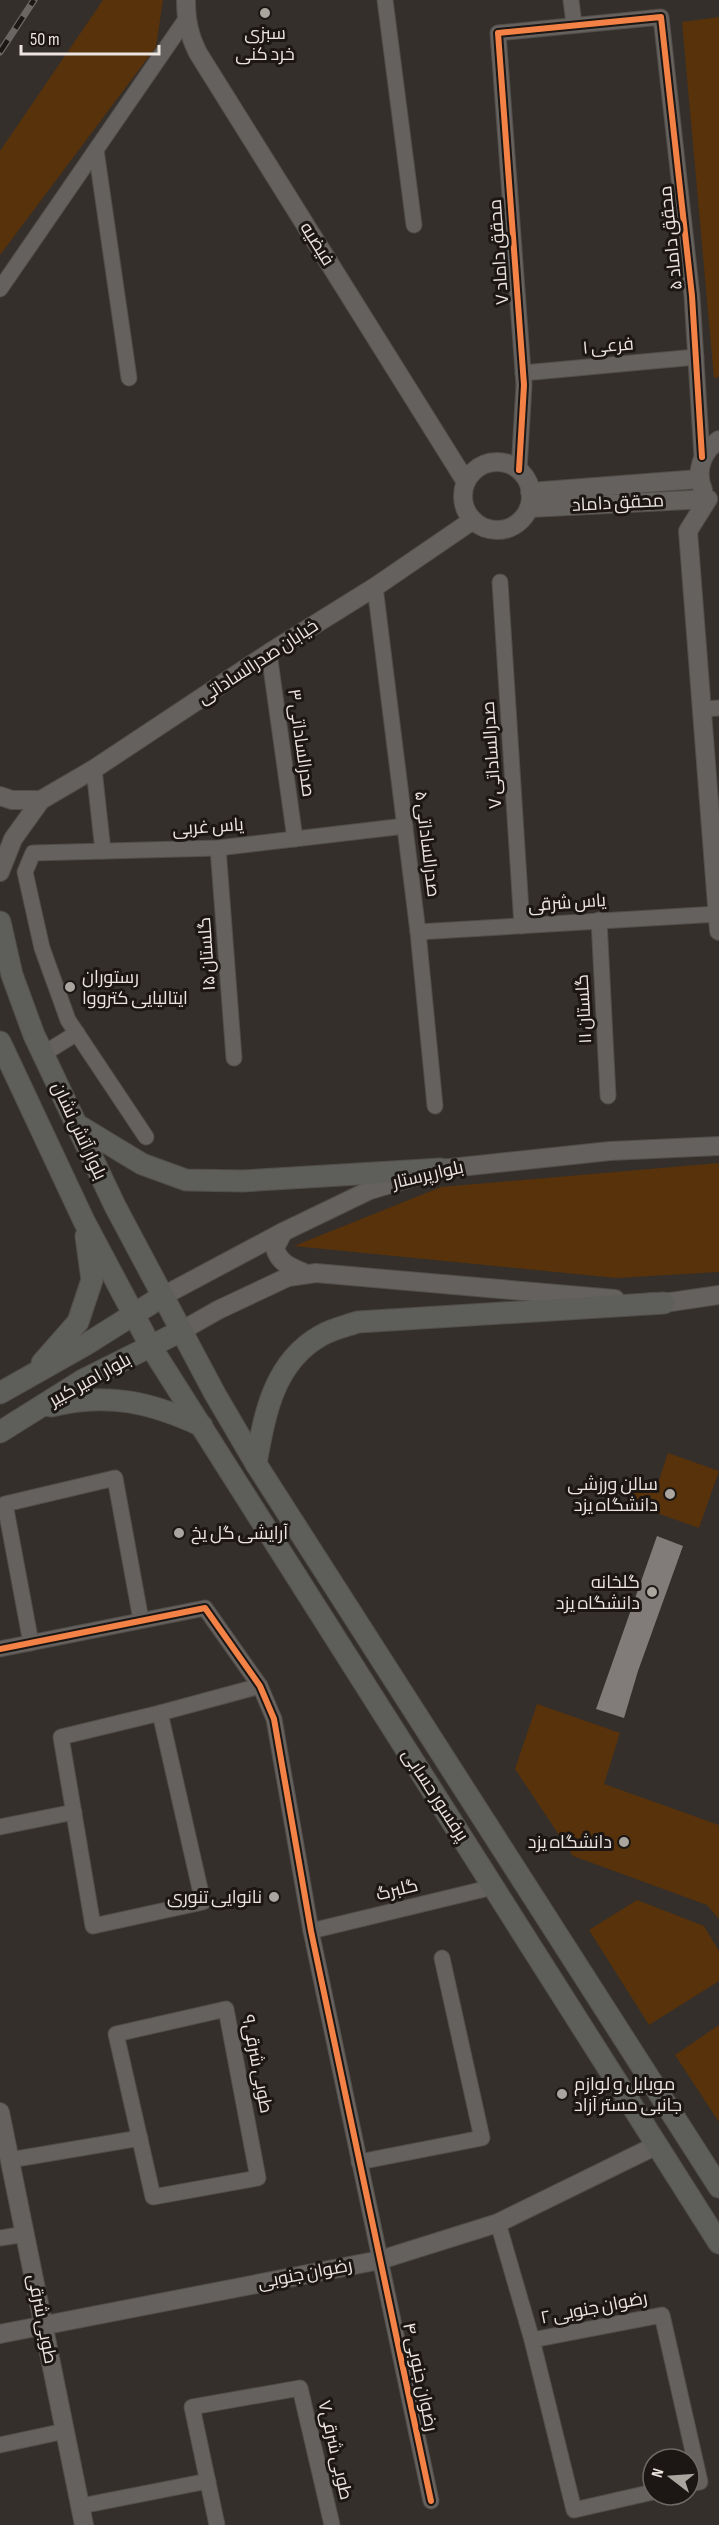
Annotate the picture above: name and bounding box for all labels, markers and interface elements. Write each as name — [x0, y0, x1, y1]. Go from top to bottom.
marker: سبزی خرد کنی — [258, 6, 272, 20]
scale bar — [21, 18, 159, 56]
place label: سبزی خرد کنی — [235, 23, 295, 65]
text: 50 m — [30, 29, 60, 50]
street label: محقق داماد ۵ — [655, 185, 688, 291]
street label: محقق داماد ۷ — [485, 198, 514, 306]
street label: فیضیه — [296, 218, 338, 270]
street label: فرعی ۱ — [582, 333, 634, 359]
street label: محقق داماد — [572, 490, 665, 517]
street label: خیابان صدرالساداتی — [194, 615, 322, 709]
street label: صدرالساداتی ۳ — [283, 688, 319, 798]
street label: صدرالساداتی ۷ — [478, 700, 506, 810]
street label: صدرالساداتی ۵ — [410, 790, 444, 898]
street label: یاس غربی — [172, 814, 245, 840]
street label: یاس شرقی — [527, 890, 607, 916]
street label: گلستان ۱۵ — [194, 916, 220, 992]
place label: رستوران ایتالیایی کترووا — [82, 967, 188, 1009]
street label: گلستان ۱۱ — [572, 974, 596, 1044]
marker: رستوران ایتالیایی کترووا — [63, 980, 77, 994]
street label: بلوار آتش نشان — [47, 1079, 111, 1183]
street label: بلوارپرستار — [389, 1157, 466, 1195]
street label: بلوار امیر کبیر — [45, 1349, 135, 1412]
place label: سالن ورزشی دانشگاه یزد — [567, 1474, 658, 1516]
marker: سالن ورزشی دانشگاه یزد — [663, 1487, 677, 1501]
place label: آرایشی گل یخ — [191, 1523, 288, 1545]
marker: آرایشی گل یخ — [172, 1526, 186, 1540]
place label: گلخانه دانشگاه یزد — [556, 1572, 640, 1614]
marker: گلخانه دانشگاه یزد — [645, 1585, 659, 1599]
street label: پرفسور حسابی — [396, 1745, 473, 1846]
place label: دانشگاه یزد — [528, 1832, 612, 1853]
marker: دانشگاه یزد — [617, 1835, 631, 1849]
street label: گلبرگ — [374, 1875, 420, 1905]
place label: نانوایی تنوری — [167, 1887, 262, 1908]
marker: نانوایی تنوری — [267, 1890, 281, 1904]
street label: طوبی شرقی۹ — [237, 2013, 277, 2115]
place label: موبایل و لوازم جانبی مستر آزاد — [574, 2074, 682, 2116]
marker: موبایل و لوازم جانبی مستر آزاد — [555, 2087, 569, 2101]
street label: رضوان جنوبی — [256, 2255, 354, 2293]
street label: طوبی شرقی — [23, 2273, 61, 2365]
street label: رضوان جنوبی ۲ — [539, 2287, 649, 2329]
street label: رضوان جنوبی ۴ — [398, 2321, 442, 2433]
street label: طوبی شرقی۷ — [313, 2398, 357, 2502]
north arrow — [641, 2447, 701, 2507]
text: N — [648, 2466, 668, 2480]

